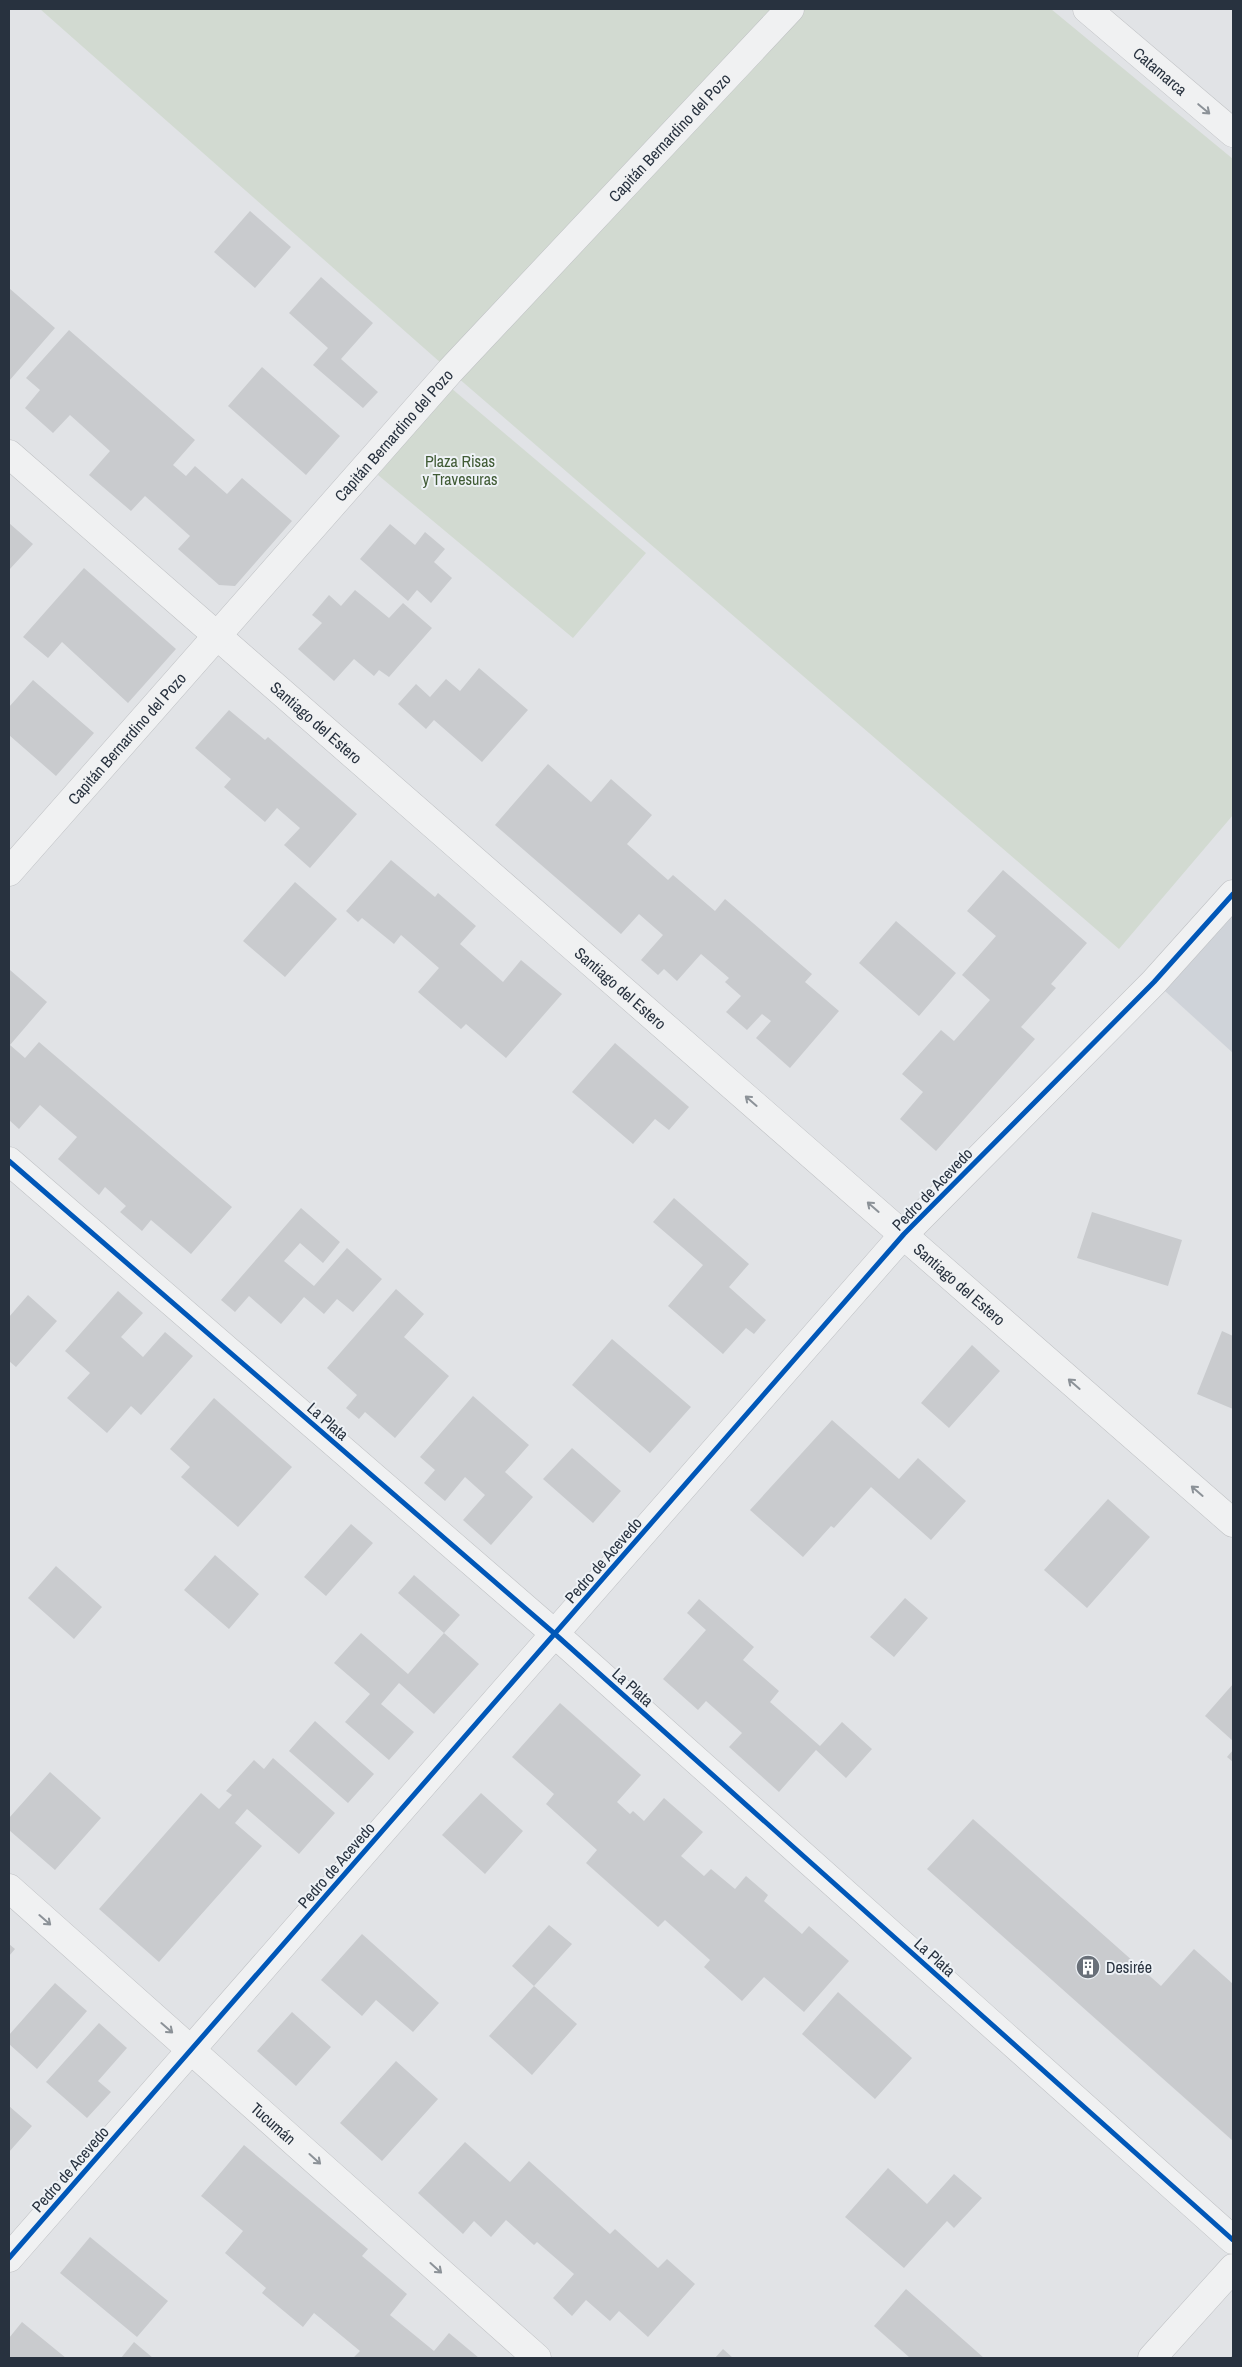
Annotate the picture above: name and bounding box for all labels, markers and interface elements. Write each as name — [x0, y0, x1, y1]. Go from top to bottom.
street label: Catamarca — [1129, 42, 1192, 101]
street label: Capitán Bernardino del Pozo — [603, 68, 735, 207]
one-way arrow — [1197, 103, 1210, 114]
street label: Capitán Bernardino del Pozo — [329, 364, 458, 506]
park label: Plaza Risas y Travesuras — [422, 450, 498, 490]
street label: Capitán Bernardino del Pozo — [62, 668, 191, 809]
street label: Santiago del Estero — [266, 676, 367, 769]
street label: Santiago del Estero — [570, 942, 671, 1034]
one-way arrow — [744, 1095, 757, 1106]
street label: Pedro de Acevedo — [887, 1143, 977, 1235]
one-way arrow — [867, 1202, 880, 1213]
street label: Santiago del Estero — [909, 1238, 1010, 1330]
one-way arrow — [1068, 1378, 1081, 1389]
street label: La Plata — [303, 1397, 354, 1446]
one-way arrow — [1190, 1485, 1203, 1496]
street label: Pedro de Acevedo — [560, 1512, 646, 1608]
street label: La Plata — [608, 1663, 659, 1712]
street label: Pedro de Acevedo — [293, 1817, 379, 1913]
one-way arrow — [39, 1915, 52, 1926]
street label: La Plata — [910, 1933, 961, 1982]
building icon: Desirée — [1075, 1954, 1101, 1980]
place label: Desirée — [1106, 1956, 1152, 1978]
one-way arrow — [161, 2022, 174, 2033]
street label: Tucumán — [246, 2097, 301, 2149]
street label: Pedro de Acevedo — [27, 2121, 113, 2217]
one-way arrow — [308, 2153, 321, 2165]
one-way arrow — [429, 2262, 442, 2273]

